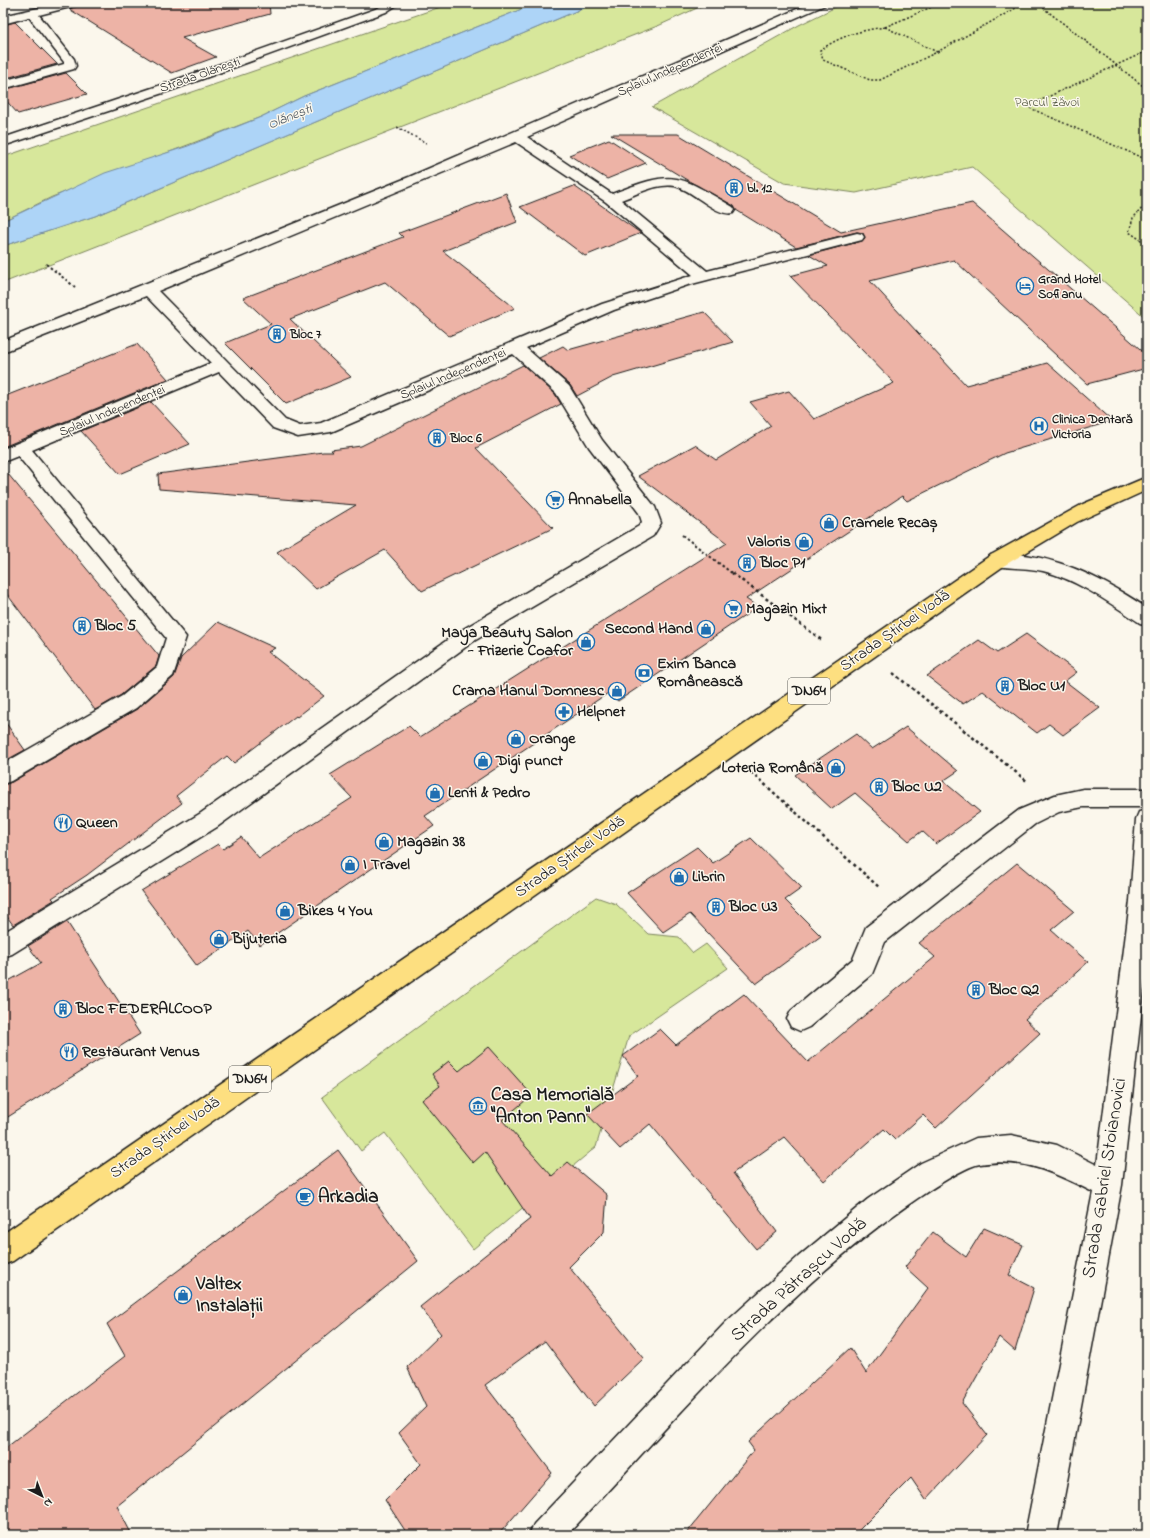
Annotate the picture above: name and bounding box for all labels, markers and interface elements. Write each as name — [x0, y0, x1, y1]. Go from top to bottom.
street label: Splaiul Independenței — [614, 38, 726, 102]
street label: Strada Olănești — [157, 52, 243, 98]
park label: Parcul Zăvoi — [1015, 93, 1079, 112]
water label: Olănești — [265, 98, 317, 135]
building icon: bl. 12 — [724, 178, 744, 198]
place label: bl. 12 — [747, 179, 773, 198]
place label: Grand Hotel Sofianu — [1038, 270, 1101, 304]
hotel icon: Grand Hotel Sofianu — [1015, 276, 1035, 296]
building icon: Bloc 7 — [267, 324, 287, 344]
place label: Bloc 7 — [289, 325, 322, 344]
street label: Splaiul Independenței — [397, 343, 509, 405]
street label: Splaiul Independenței — [56, 380, 168, 442]
place label: Clinica Dentară Victoria — [1051, 410, 1133, 444]
hospital icon: Clinica Dentară Victoria — [1029, 416, 1049, 436]
building icon: Bloc 6 — [427, 428, 447, 448]
place label: Bloc 6 — [449, 429, 482, 448]
place label: Annabella — [568, 488, 632, 512]
supermarket icon: Annabella — [545, 490, 565, 510]
place label: Cramele Recaș — [842, 511, 938, 535]
shop icon: Cramele Recaș — [819, 513, 839, 533]
place label: Valoris — [747, 530, 791, 554]
shop icon: Valoris — [794, 532, 814, 552]
place label: Bloc P1 — [759, 551, 806, 575]
building icon: Bloc P1 — [737, 553, 757, 573]
street label: Strada Știrbei Vodă — [835, 584, 955, 678]
place label: Magazin Mixt — [746, 597, 827, 622]
supermarket icon: Magazin Mixt — [723, 599, 743, 619]
place label: Bloc 5 — [94, 614, 137, 638]
building icon: Bloc 5 — [72, 616, 92, 636]
place label: Second Hand — [604, 617, 693, 641]
shop icon: Second Hand — [696, 619, 716, 639]
place label: Maya Beauty Salon - Frizerie Coafor — [441, 621, 574, 663]
shop icon: Maya Beauty Salon - Frizerie Coafor — [576, 632, 596, 652]
place label: Exim Banca Românească — [656, 652, 743, 694]
bank icon: Exim Banca Românească — [634, 663, 654, 683]
place label: Bloc U1 — [1017, 674, 1066, 698]
building icon: Bloc U1 — [995, 676, 1015, 696]
road number: DN64 — [788, 678, 830, 704]
place label: Crama Hanul Domnesc — [452, 679, 605, 703]
shop icon: Crama Hanul Domnesc — [607, 681, 627, 701]
place label: Helpnet — [577, 700, 626, 724]
pharmacy icon: Helpnet — [554, 702, 574, 722]
place label: Orange — [529, 727, 576, 752]
shop icon: Orange — [506, 729, 526, 749]
place label: Digi punct — [495, 749, 564, 774]
shop icon: Digi punct — [473, 751, 493, 771]
place label: Loteria Română — [722, 756, 824, 780]
shop icon: Loteria Română — [826, 758, 846, 778]
place label: Bloc U2 — [891, 775, 942, 799]
building icon: Bloc U2 — [869, 777, 889, 797]
place label: Lenti & Pedro — [448, 781, 530, 805]
shop icon: Lenti & Pedro — [425, 783, 445, 803]
street label: Strada Știrbei Vodă — [510, 810, 630, 904]
place label: Queen — [76, 811, 118, 835]
restaurant icon: Queen — [53, 813, 73, 833]
place label: Magazin 38 — [397, 830, 465, 855]
shop icon: Magazin 38 — [374, 832, 394, 852]
place label: I Travel — [363, 853, 410, 877]
shop icon: I Travel — [340, 855, 360, 875]
place label: Librin — [692, 865, 725, 889]
shop icon: Librin — [669, 867, 689, 887]
place label: Bloc U3 — [728, 895, 778, 919]
building icon: Bloc U3 — [706, 897, 726, 917]
place label: Bikes 4 You — [297, 899, 373, 923]
shop icon: Bikes 4 You — [275, 901, 295, 921]
place label: Bijuteria — [231, 927, 287, 951]
shop icon: Bijuteria — [209, 929, 229, 949]
place label: Bloc Q2 — [988, 978, 1039, 1002]
building icon: Bloc Q2 — [966, 980, 986, 1000]
place label: Bloc FEDERALCOOP — [75, 997, 212, 1021]
building icon: Bloc FEDERALCOOP — [53, 999, 73, 1019]
place label: Restaurant Venus — [81, 1040, 200, 1064]
restaurant icon: Restaurant Venus — [59, 1042, 79, 1062]
road number: DN64 — [229, 1066, 271, 1092]
street label: Strada Gabriel Stoianovici — [1076, 1076, 1134, 1280]
place label: Casa Memorială "Anton Pann" — [490, 1082, 614, 1131]
street label: Strada Știrbei Vodă — [105, 1091, 225, 1185]
museum icon: Casa Memorială "Anton Pann" — [468, 1096, 488, 1116]
place label: Arkadia — [318, 1184, 379, 1211]
cafe icon: Arkadia — [295, 1187, 315, 1207]
street label: Strada Pătrașcu Vodă — [725, 1211, 873, 1349]
place label: Valtex Instalații — [195, 1271, 263, 1320]
shop icon: Valtex Instalații — [173, 1285, 193, 1305]
north arrow — [22, 1476, 62, 1516]
text: N — [40, 1494, 56, 1511]

